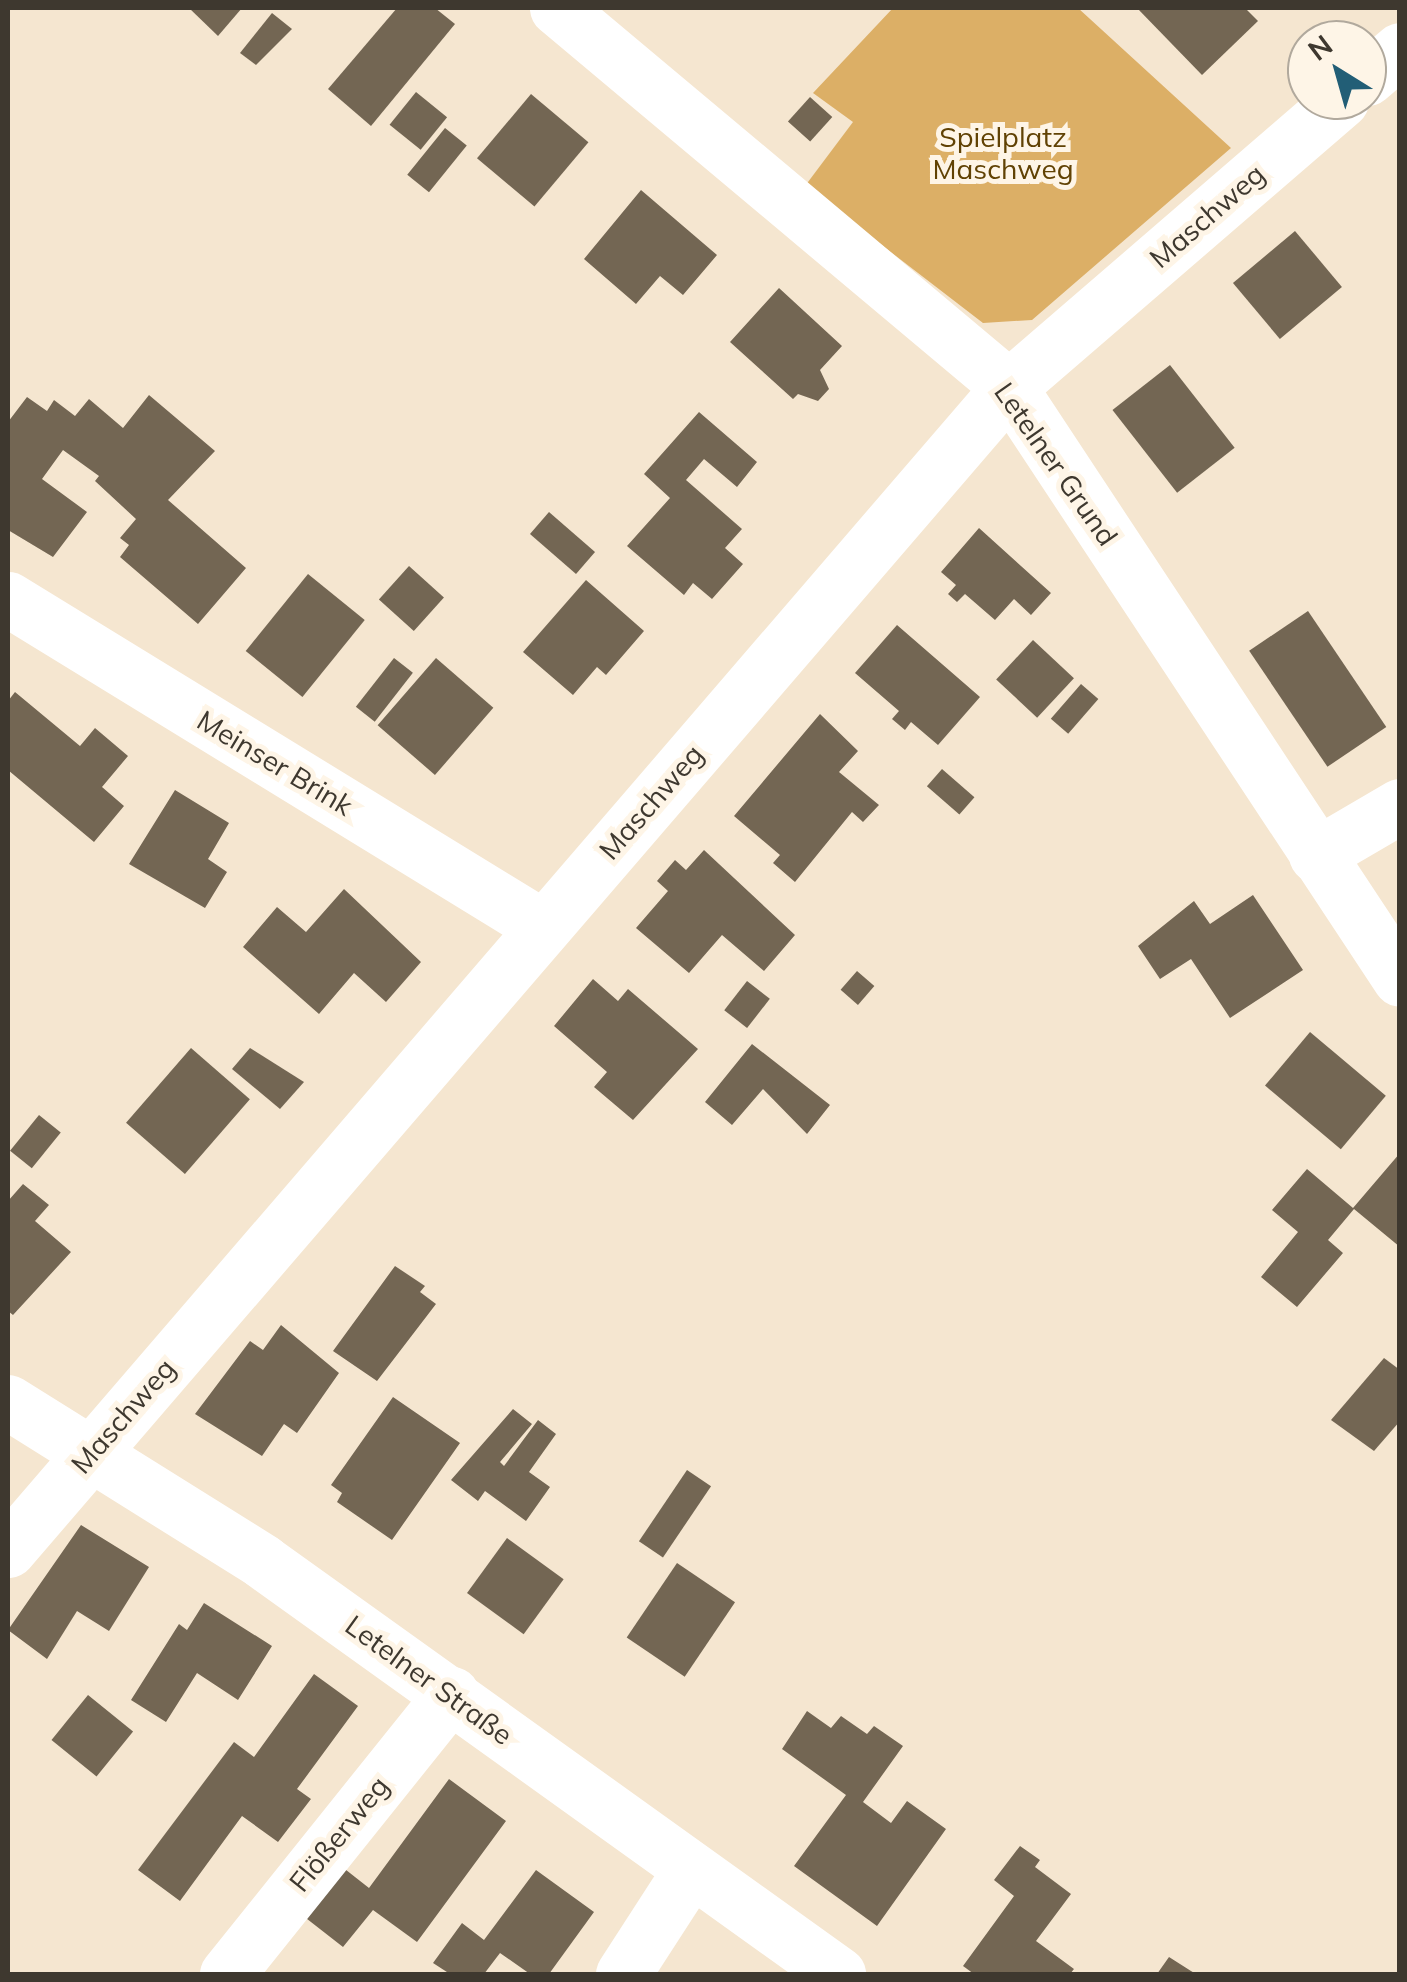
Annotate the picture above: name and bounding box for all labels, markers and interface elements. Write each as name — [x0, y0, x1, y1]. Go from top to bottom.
north arrow — [1287, 20, 1387, 120]
text: N — [1301, 27, 1339, 68]
park label: Spielplatz Maschweg — [932, 120, 1074, 186]
street label: Maschweg — [1143, 157, 1271, 275]
street label: Letelner Grund — [987, 376, 1125, 552]
street label: Meinser Brink — [191, 703, 359, 823]
street label: Maschweg — [592, 738, 710, 866]
street label: Maschweg — [64, 1352, 182, 1480]
street label: Letelner Straße — [339, 1608, 519, 1752]
street label: Flößerweg — [282, 1770, 396, 1898]

